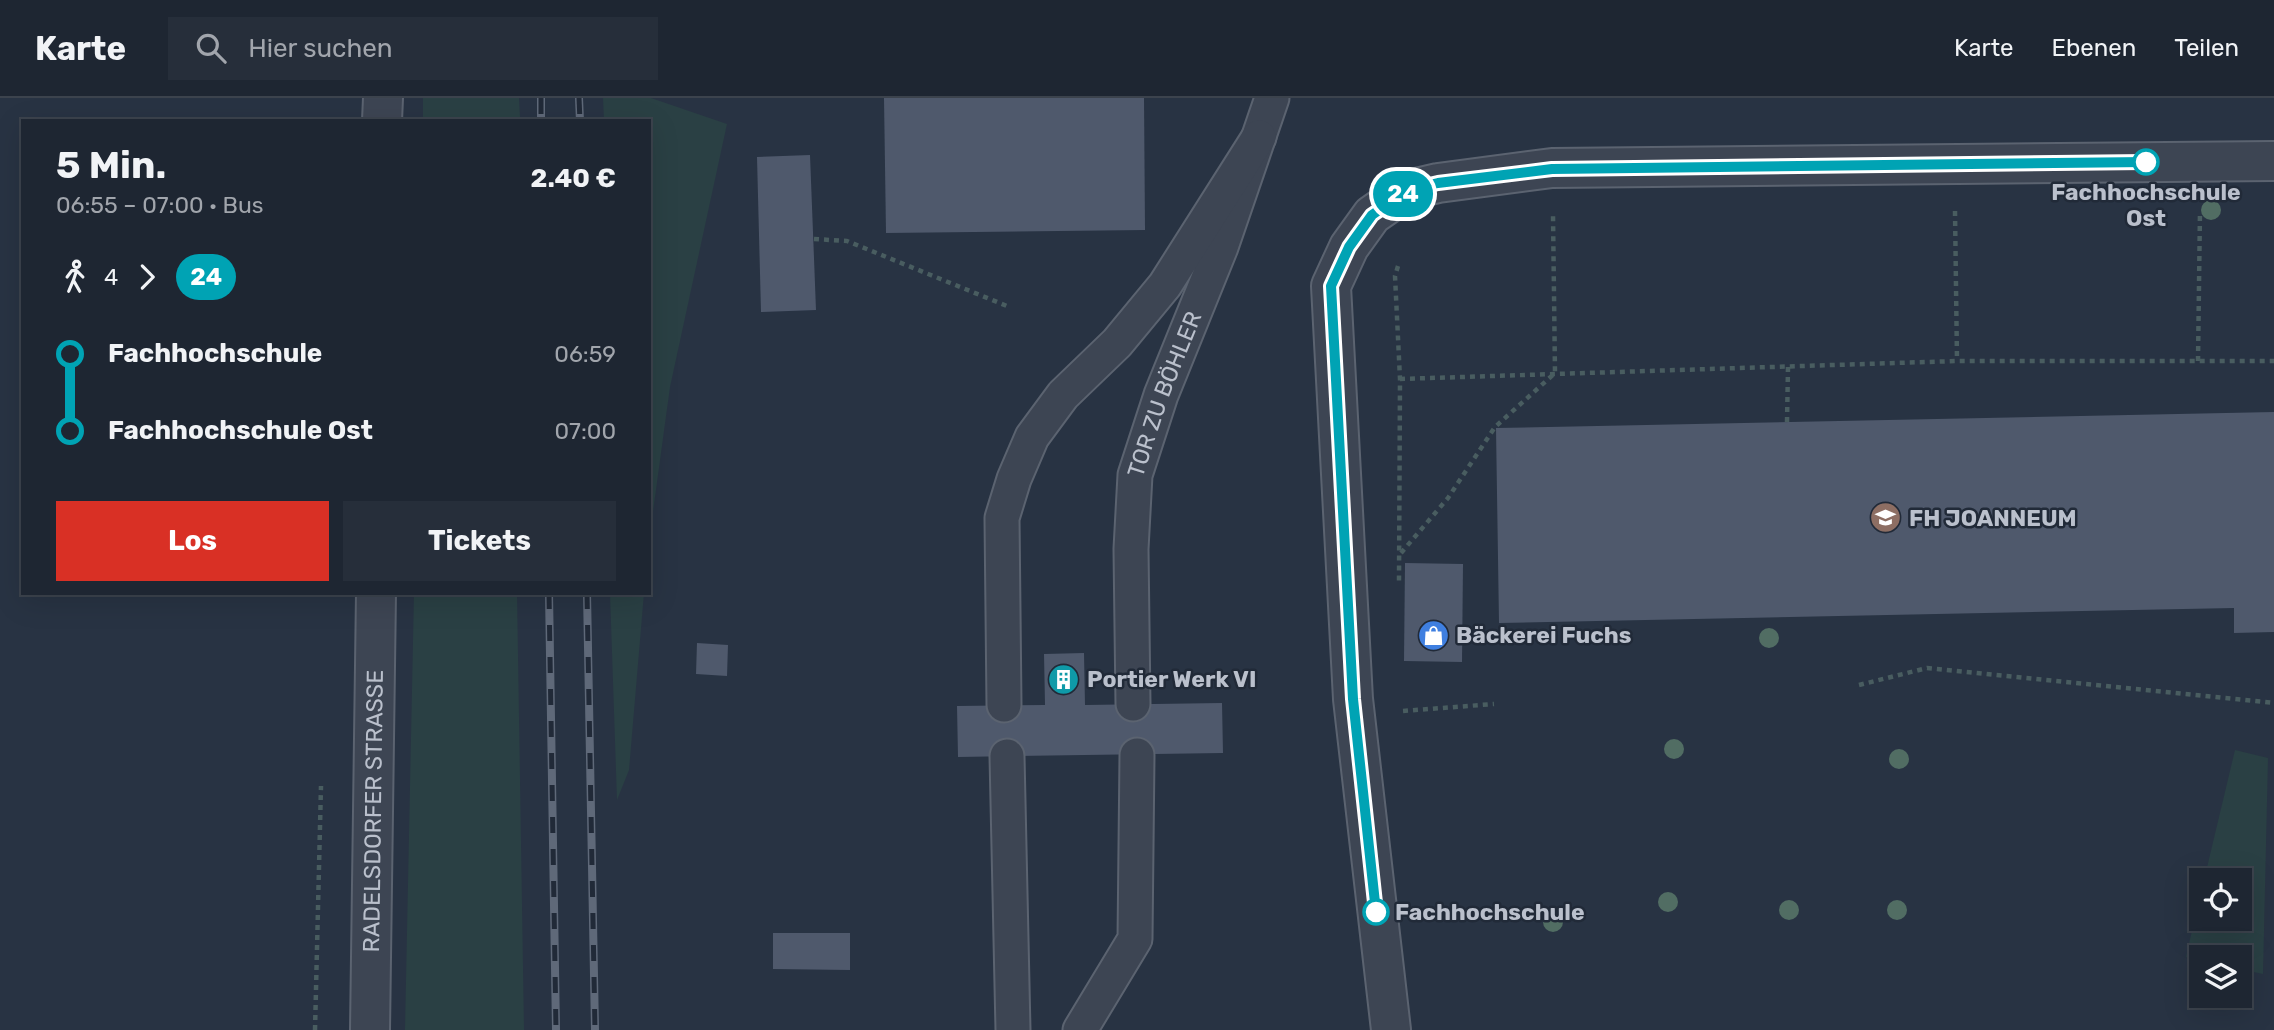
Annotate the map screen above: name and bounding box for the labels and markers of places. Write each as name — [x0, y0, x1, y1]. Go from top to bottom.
marker: Fachhochschule Ost — [2133, 149, 2159, 175]
place label: Fachhochschule Ost — [2051, 178, 2241, 232]
school or university icon: FH JOANNEUM — [1869, 501, 1903, 535]
place label: FH JOANNEUM — [1909, 504, 2077, 532]
shop icon: Bäckerei Fuchs — [1416, 618, 1450, 652]
place label: Bäckerei Fuchs — [1456, 621, 1632, 649]
building icon: Portier Werk VI — [1047, 662, 1081, 696]
place label: Portier Werk VI — [1087, 665, 1256, 693]
place label: Fachhochschule — [1395, 898, 1585, 926]
marker: Fachhochschule — [1363, 899, 1389, 925]

